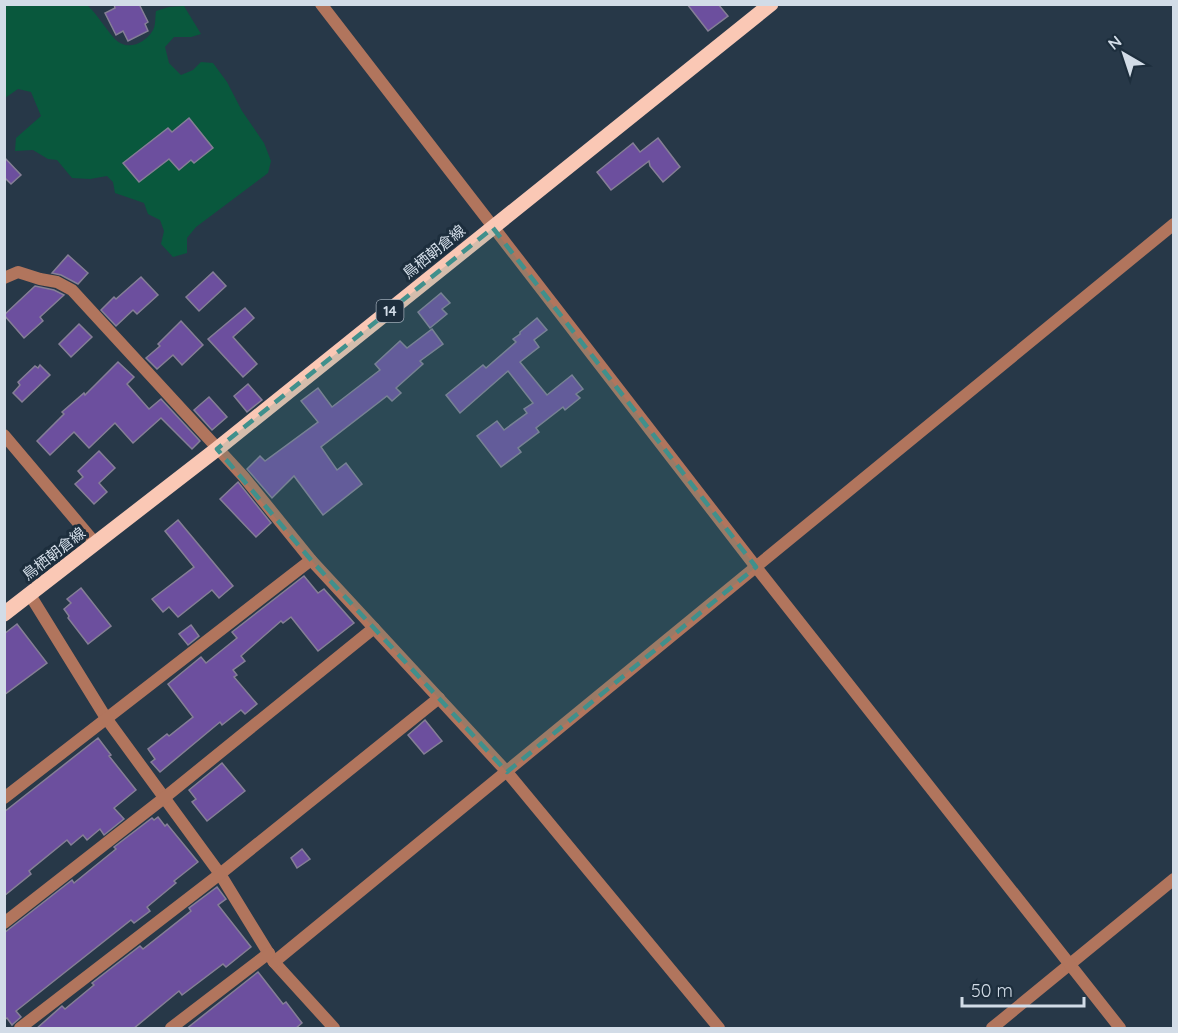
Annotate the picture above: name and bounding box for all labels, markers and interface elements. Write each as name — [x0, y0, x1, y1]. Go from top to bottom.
north arrow — [1094, 24, 1154, 84]
text: N — [1104, 31, 1125, 54]
street label: 鳥栖朝倉線 — [399, 221, 469, 283]
road number: 14 — [376, 300, 404, 322]
street label: 鳥栖朝倉線 — [18, 523, 89, 584]
scale bar — [962, 970, 1084, 1008]
text: 50 m — [971, 979, 1013, 1002]

